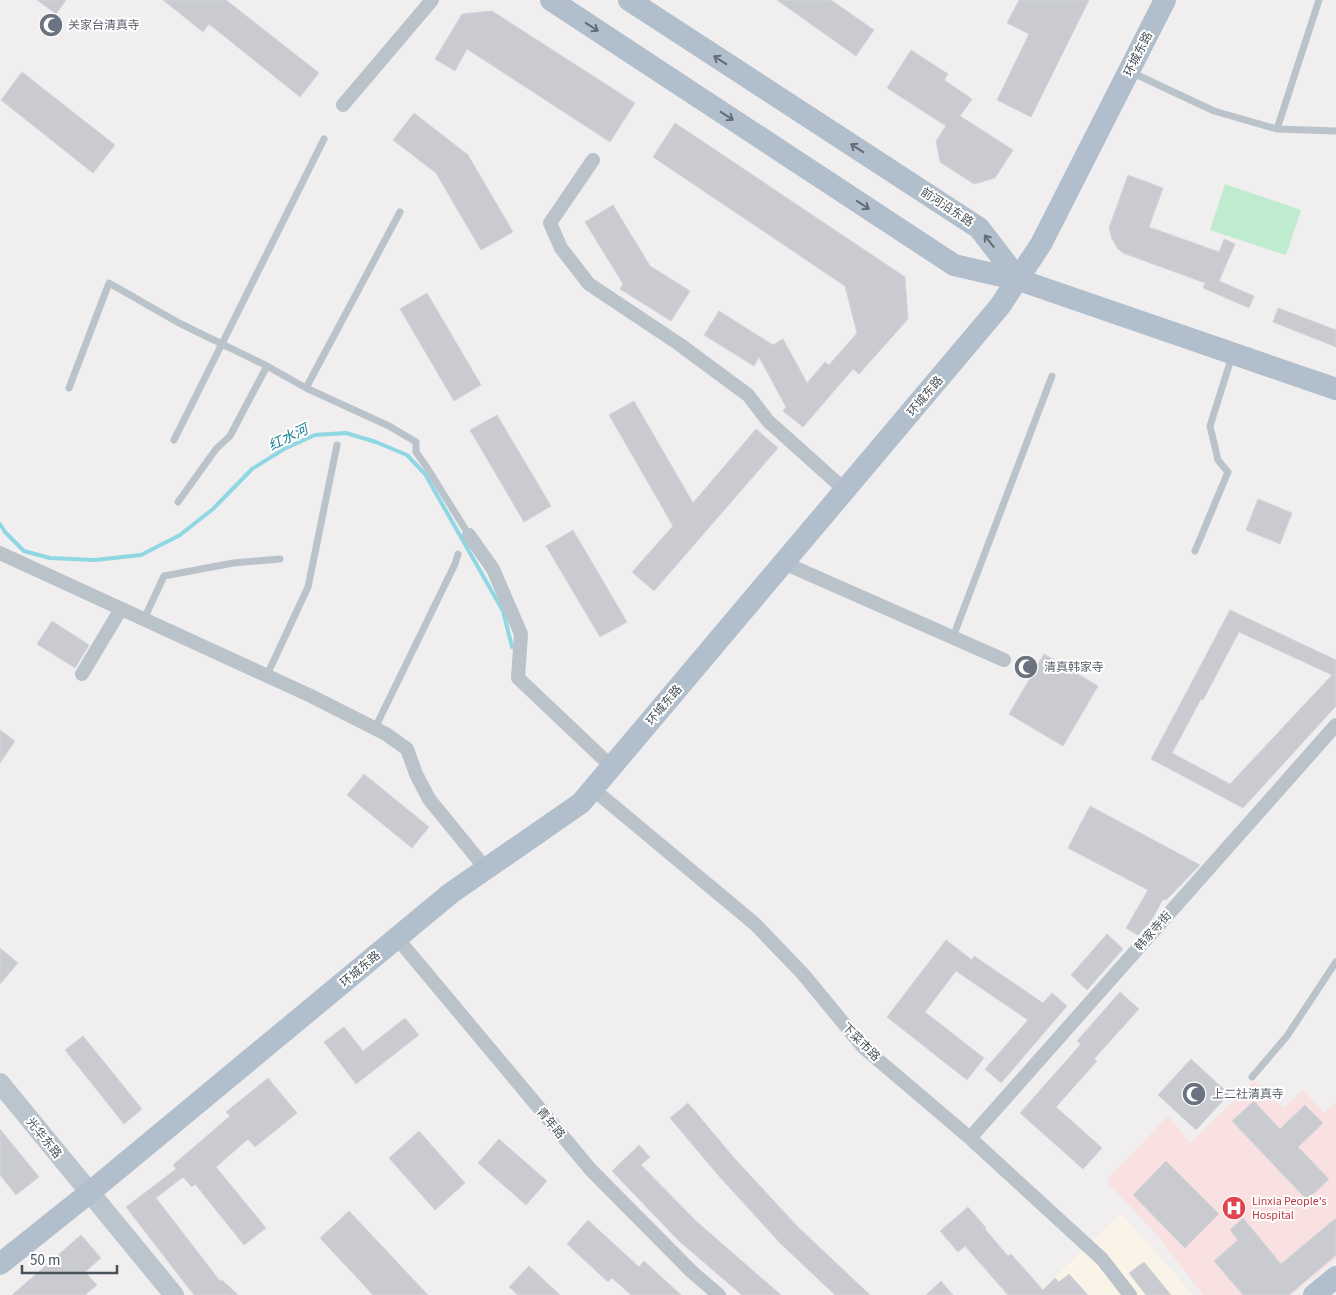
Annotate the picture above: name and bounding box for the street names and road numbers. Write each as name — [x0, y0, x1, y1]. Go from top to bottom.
street label: 环城东路 — [1120, 29, 1157, 79]
street label: 前河沿东路 — [917, 184, 977, 231]
street label: 环城东路 — [903, 372, 947, 420]
street label: 环城东路 — [642, 681, 686, 729]
street label: 韩家寺街 — [1131, 908, 1176, 955]
street label: 环城东路 — [336, 947, 384, 991]
street label: 下菜市路 — [838, 1019, 884, 1065]
street label: 青年路 — [533, 1104, 569, 1143]
street label: 光华东路 — [22, 1114, 65, 1162]

